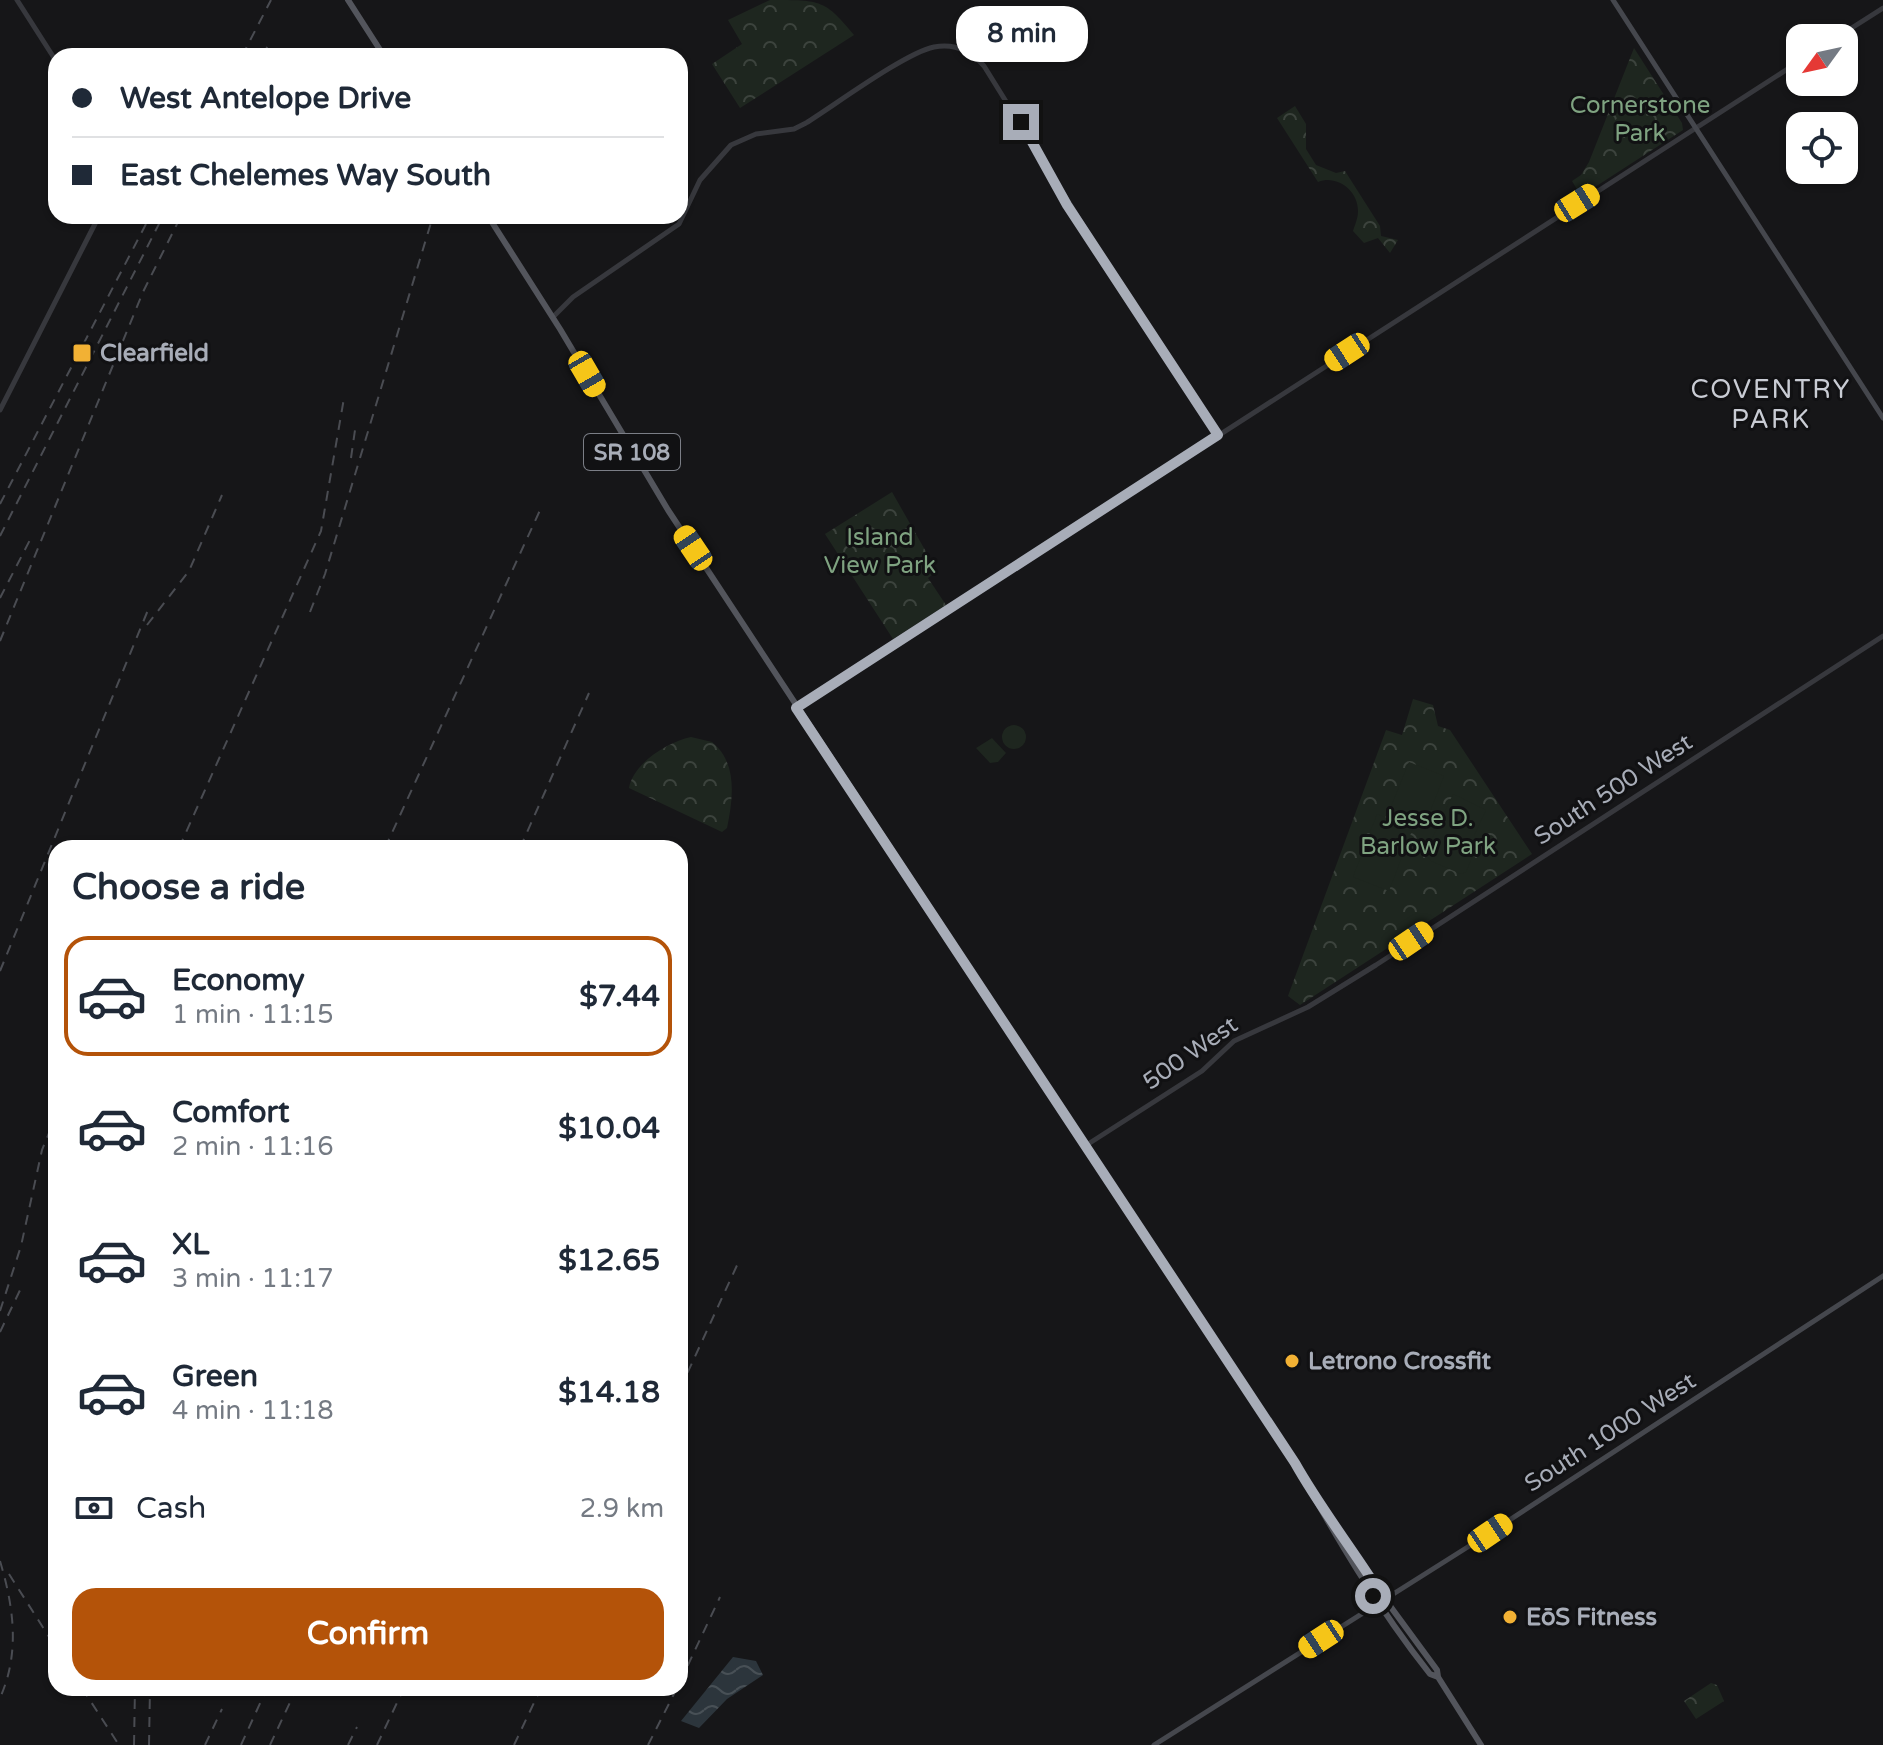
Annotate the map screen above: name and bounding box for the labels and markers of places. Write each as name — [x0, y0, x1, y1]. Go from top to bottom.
place label: Clearfield — [100, 339, 209, 368]
marker: Clearfield — [71, 342, 93, 364]
place label: Letrono Crossfit — [1308, 1347, 1492, 1376]
marker: Letrono Crossfit — [1283, 1352, 1301, 1370]
place label: EōS Fitness — [1526, 1603, 1657, 1632]
marker: EōS Fitness — [1501, 1608, 1519, 1626]

